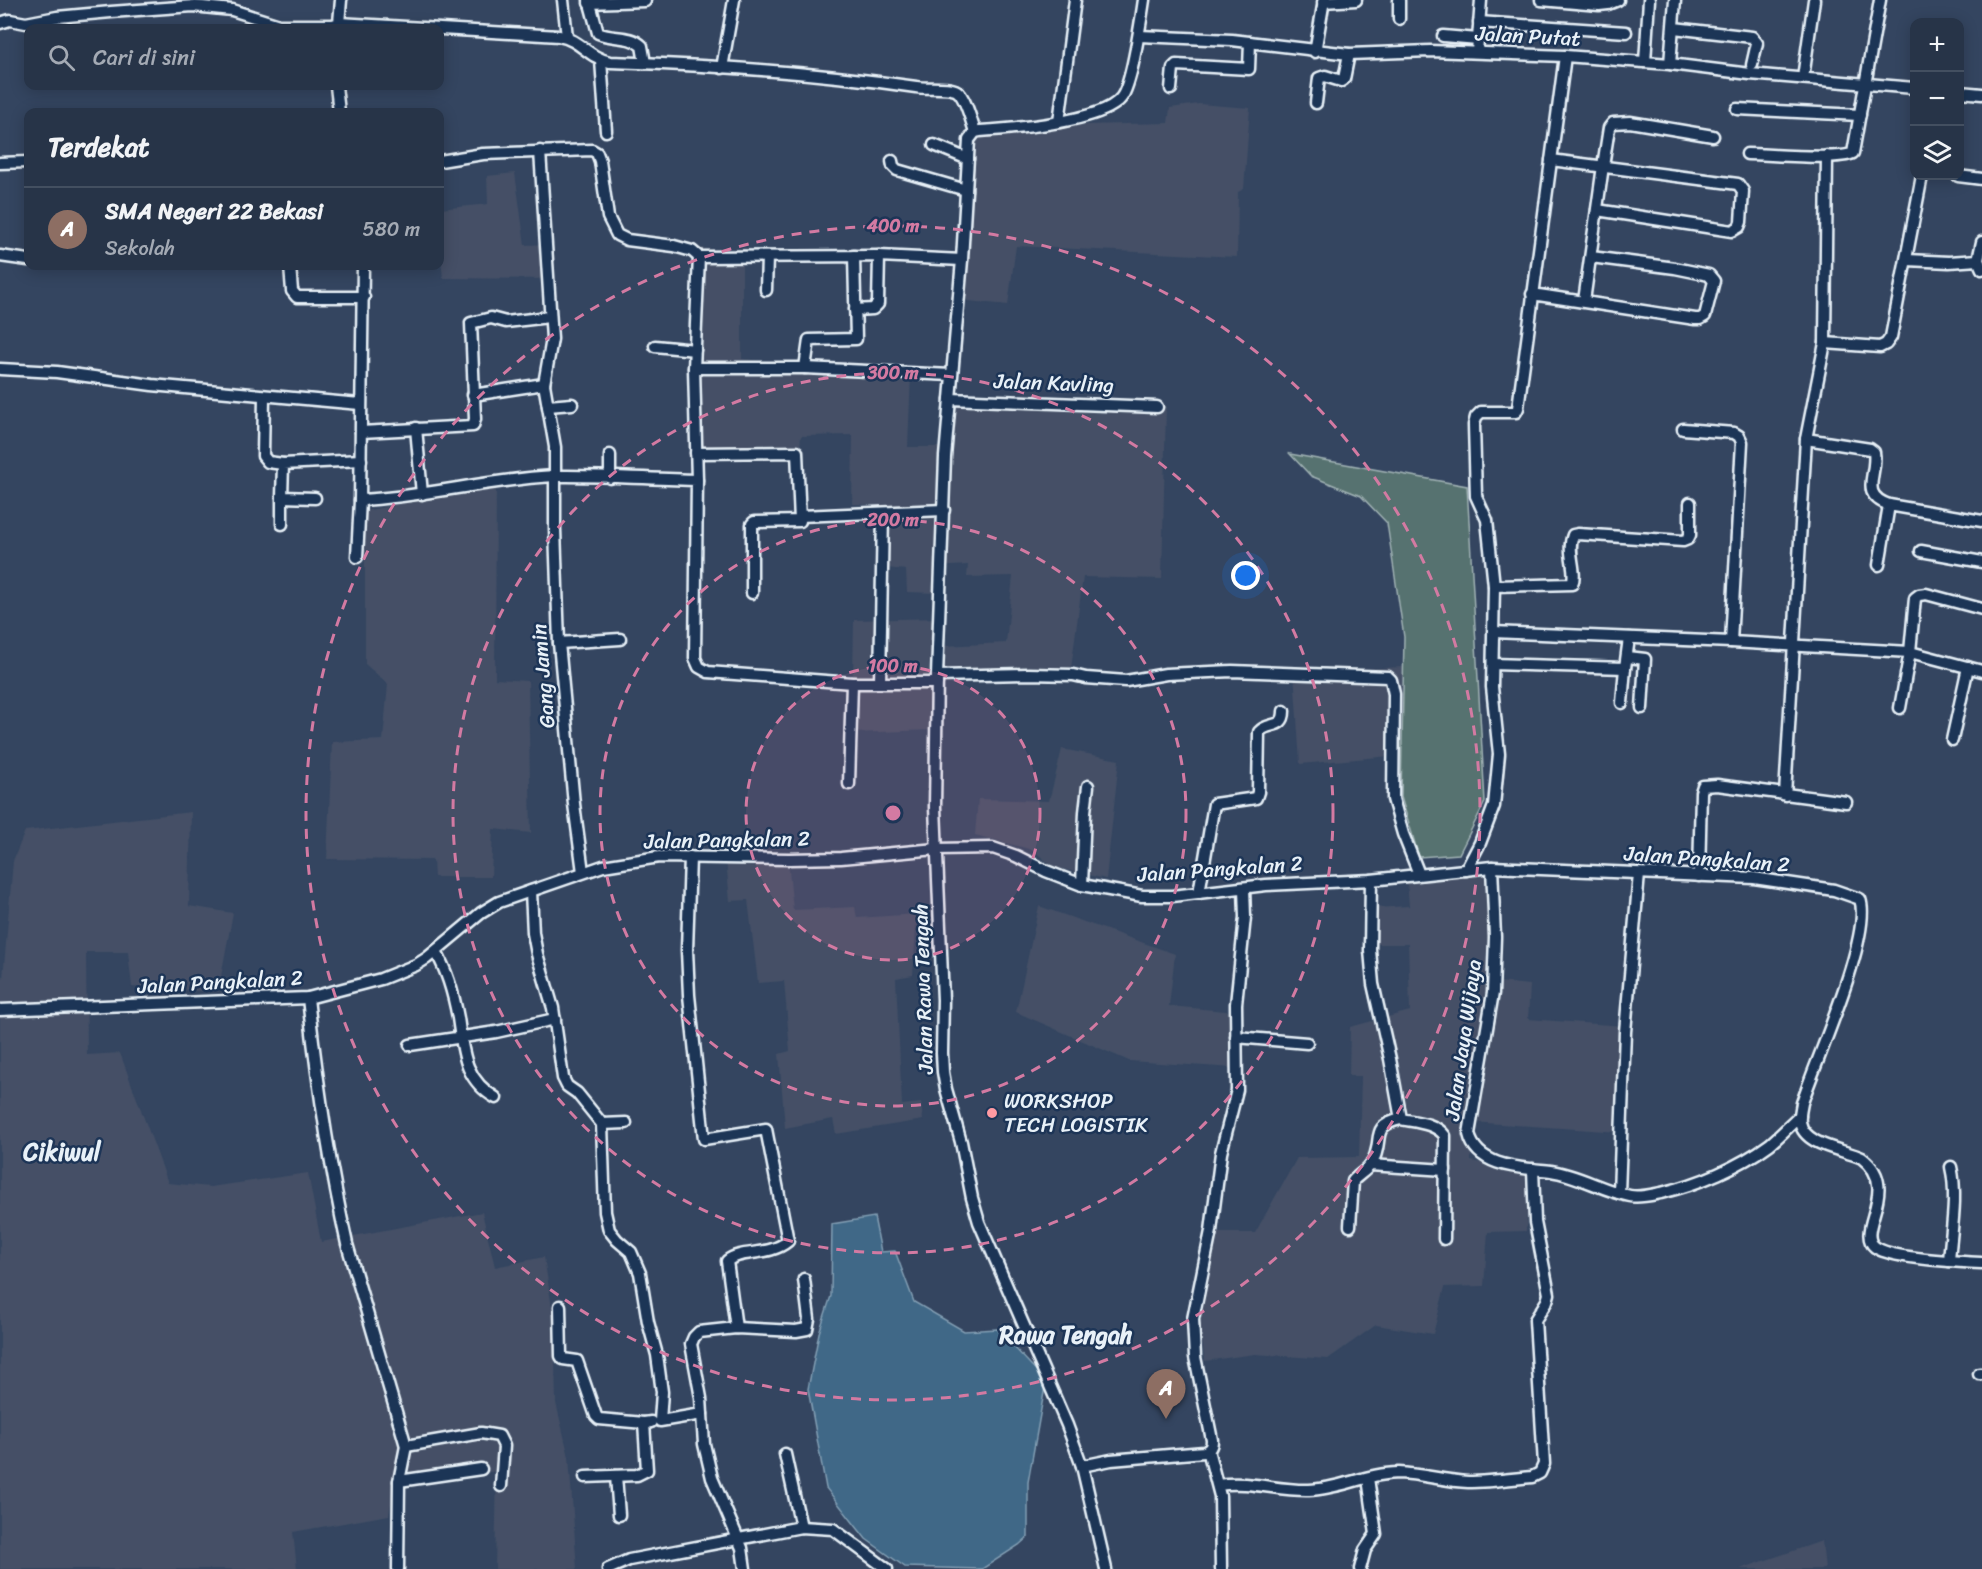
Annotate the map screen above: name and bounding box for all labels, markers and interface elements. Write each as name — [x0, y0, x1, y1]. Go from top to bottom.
street label: Jalan Putat — [1473, 14, 1582, 58]
map controls — [1910, 18, 1964, 180]
button: + — [1910, 18, 1964, 72]
search box — [24, 24, 444, 90]
text: Cari di sini — [93, 38, 195, 77]
icon: search — [45, 41, 78, 74]
button: − — [1910, 72, 1964, 126]
text: Terdekat — [48, 124, 149, 170]
button: layers — [1910, 126, 1964, 180]
text: SMA Negeri 22 Bekasi — [105, 192, 323, 231]
text: 400 m — [866, 210, 919, 242]
text: A — [61, 212, 74, 247]
text: 580 m — [363, 212, 420, 247]
text: Sekolah — [105, 231, 175, 266]
text: 300 m — [866, 357, 919, 389]
street label: Jalan Kavling — [992, 362, 1115, 404]
text: 200 m — [866, 504, 919, 536]
your location — [1231, 561, 1260, 590]
street label: Gang Jamin — [520, 622, 566, 730]
text: 100 m — [869, 650, 918, 682]
centre of rings — [883, 803, 903, 823]
street label: Jalan Pangkalan 2 — [643, 820, 810, 860]
street label: Jalan Pangkalan 2 — [1622, 834, 1791, 884]
street label: Jalan Pangkalan 2 — [1135, 844, 1304, 894]
street label: Jalan Rawa Tengah — [901, 903, 945, 1076]
street label: Jalan Jaya Wijaya — [1433, 957, 1493, 1124]
street label: Jalan Pangkalan 2 — [135, 959, 304, 1005]
place label: WORKSHOP TECH LOGISTIK — [1004, 1082, 1149, 1144]
marker: WORKSHOP TECH LOGISTIK — [985, 1106, 999, 1120]
district label: Cikiwul — [22, 1131, 102, 1173]
district label: Rawa Tengah — [998, 1314, 1133, 1356]
pin: A — [1146, 1370, 1186, 1419]

